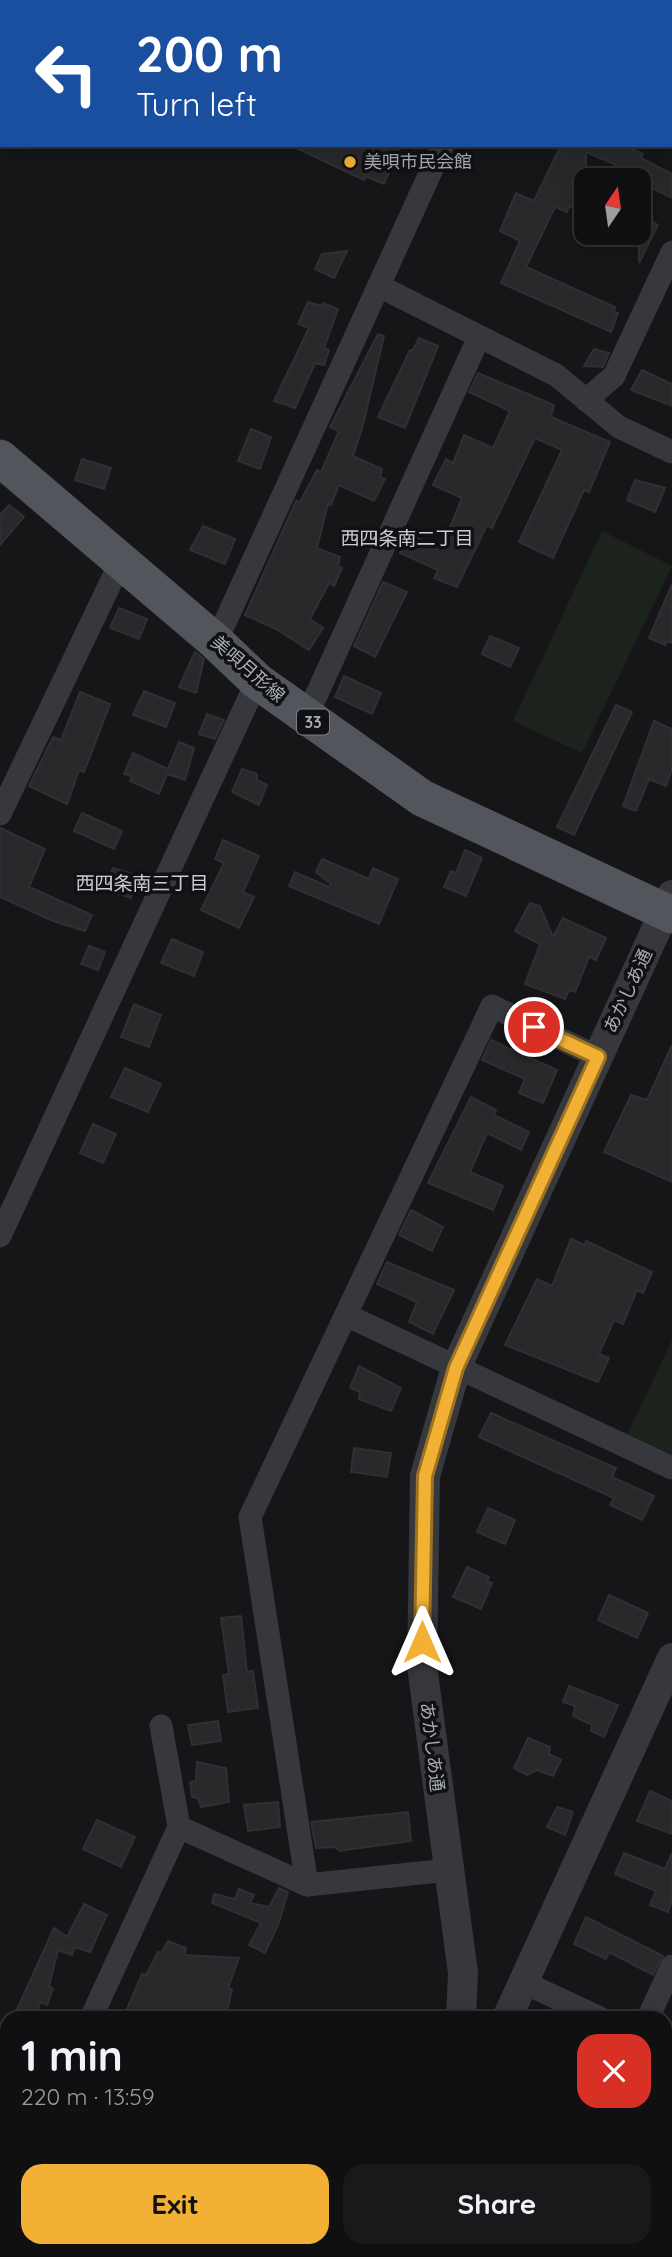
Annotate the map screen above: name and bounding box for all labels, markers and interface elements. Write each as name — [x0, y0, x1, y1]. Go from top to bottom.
text: 200 m — [136, 23, 283, 84]
icon: left — [21, 28, 112, 119]
text: Turn left — [136, 84, 257, 124]
place label: 美唄市民会館 — [364, 150, 472, 173]
marker: 美唄市民会館 — [342, 154, 358, 170]
north arrow — [574, 168, 651, 245]
map controls — [574, 168, 651, 245]
district label: 西四条南二丁目 — [340, 526, 474, 550]
street label: 美唄月形線 — [207, 630, 290, 707]
road number: 33 — [297, 709, 329, 734]
district label: 西四条南三丁目 — [75, 871, 209, 895]
street label: あかしあ通 — [598, 945, 657, 1036]
pin — [504, 997, 564, 1057]
icon: arrive — [515, 1008, 553, 1046]
position arrow — [385, 1605, 459, 1679]
street label: あかしあ通 — [416, 1701, 449, 1793]
text: 1 min — [21, 2029, 123, 2082]
button: close — [577, 2034, 651, 2108]
text: 220 m · 13:59 — [21, 2082, 155, 2111]
button: Exit — [21, 2164, 329, 2244]
button: Share — [343, 2164, 651, 2244]

